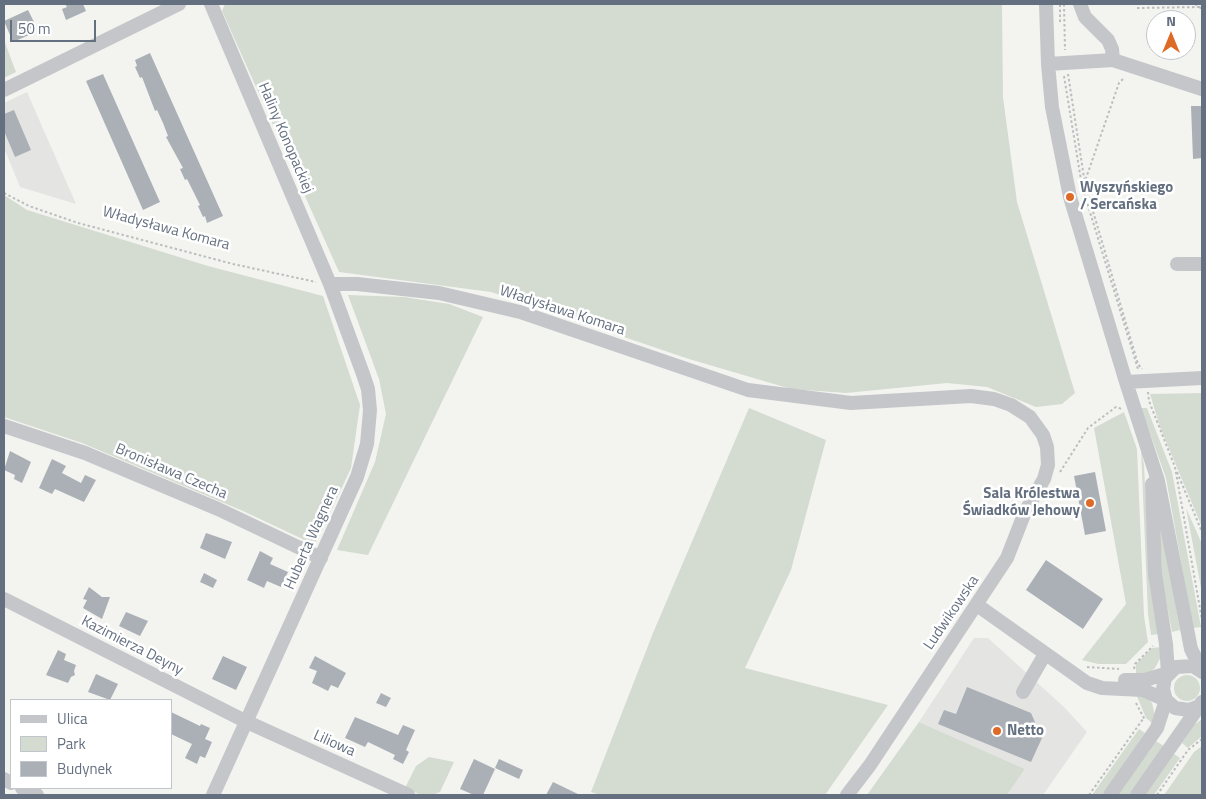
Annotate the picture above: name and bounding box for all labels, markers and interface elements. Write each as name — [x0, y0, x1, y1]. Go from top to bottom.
scale bar — [12, 10, 99, 42]
north arrow — [1146, 10, 1196, 60]
text: N — [1166, 10, 1176, 31]
text: 50 m — [18, 17, 51, 40]
street label: Haliny Konopackiej — [254, 80, 316, 196]
place label: Wyszyńskiego / Sercańska — [1080, 179, 1173, 214]
marker: Wyszyńskiego / Sercańska — [1064, 191, 1076, 203]
street label: Władysława Komara — [100, 203, 232, 255]
street label: Władysława Komara — [497, 282, 627, 340]
street label: Bronisława Czecha — [112, 440, 230, 504]
street label: Huberta Wagnera — [281, 483, 343, 593]
place label: Sala Królestwa Świadków Jehowy — [963, 485, 1080, 520]
marker: Sala Królestwa Świadków Jehowy — [1084, 497, 1096, 509]
street label: Ludwikowska — [921, 573, 983, 653]
street label: Kazimierza Deyny — [78, 613, 186, 679]
legend — [10, 699, 172, 789]
text: Ulica — [57, 707, 87, 730]
place label: Netto — [1007, 722, 1044, 740]
marker: Netto — [991, 725, 1003, 737]
street label: Liliowa — [310, 727, 358, 761]
text: Park — [57, 732, 86, 755]
text: Budynek — [57, 757, 112, 780]

